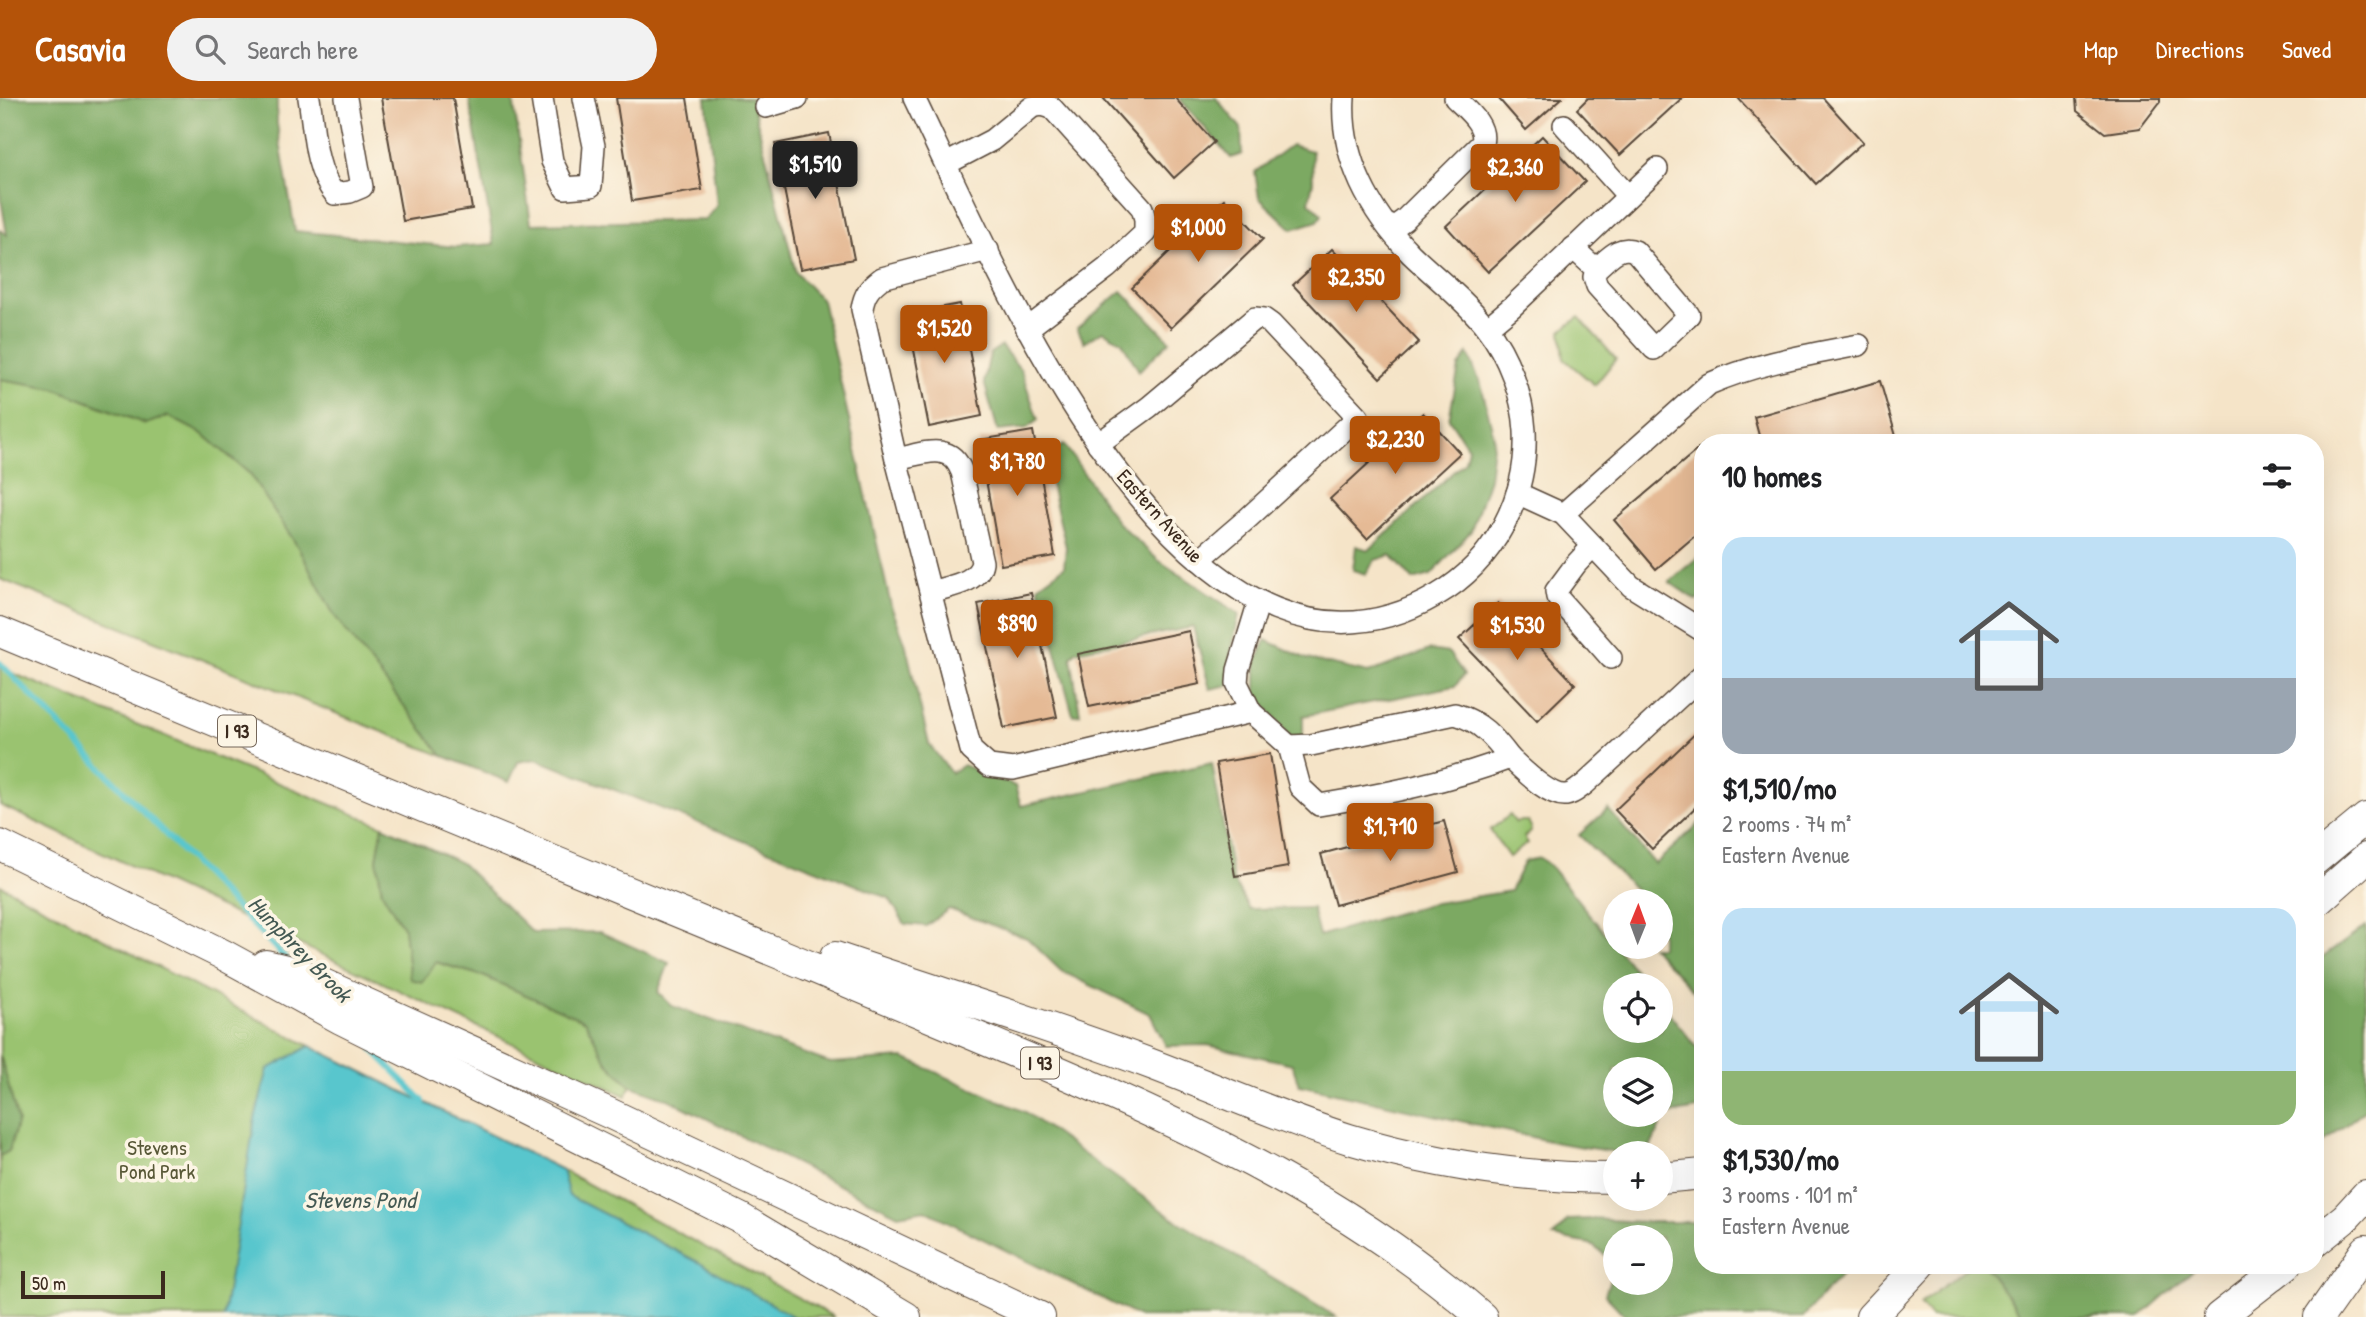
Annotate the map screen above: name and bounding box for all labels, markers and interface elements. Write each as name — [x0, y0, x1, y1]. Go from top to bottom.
search box — [167, 18, 657, 81]
text: Casavia — [35, 27, 125, 71]
icon: search — [191, 30, 229, 68]
text: Search here — [247, 32, 358, 67]
text: Map — [2084, 33, 2118, 65]
text: Directions — [2156, 33, 2244, 65]
text: Saved — [2282, 33, 2331, 65]
pin: $1,510 — [758, 141, 872, 201]
pin: $2,360 — [1458, 144, 1572, 204]
text: $1,510 — [788, 148, 842, 179]
text: $2,360 — [1487, 151, 1543, 182]
pin: $1,000 — [1141, 204, 1255, 264]
text: $1,000 — [1170, 211, 1226, 242]
pin: $2,350 — [1299, 254, 1413, 314]
text: $2,350 — [1327, 261, 1385, 292]
pin: $1,520 — [887, 306, 1001, 365]
text: $1,520 — [916, 312, 972, 343]
pin: $2,230 — [1338, 416, 1452, 476]
text: $2,230 — [1366, 423, 1424, 454]
pin: $1,780 — [960, 438, 1074, 498]
text: $1,780 — [989, 445, 1045, 476]
text: 10 homes — [1722, 456, 1822, 496]
icon: filters — [2258, 457, 2296, 495]
street label: Eastern Avenue — [1111, 463, 1210, 569]
icon: home — [1946, 583, 2072, 709]
pin: $890 — [976, 601, 1058, 660]
pin: $1,530 — [1460, 602, 1574, 662]
text: $890 — [997, 607, 1037, 638]
text: $1,530 — [1490, 609, 1545, 640]
road number: I 93 — [218, 716, 256, 746]
text: $1,510/mo — [1722, 768, 1836, 808]
pin: $1,710 — [1333, 804, 1447, 863]
text: 2 rooms · 74 m² — [1722, 808, 1851, 839]
text: $1,710 — [1363, 810, 1417, 841]
text: Eastern Avenue — [1722, 839, 1850, 870]
water label: Humphrey Brook — [241, 889, 361, 1011]
north arrow — [1603, 889, 1673, 959]
map controls — [1603, 889, 1673, 1295]
icon: home — [1946, 954, 2072, 1080]
button: locate — [1603, 973, 1673, 1043]
road number: I 93 — [1021, 1048, 1059, 1079]
button: layers — [1603, 1057, 1673, 1127]
park label: Stevens Pond Park — [119, 1133, 195, 1186]
text: $1,530/mo — [1722, 1139, 1839, 1179]
button: + — [1603, 1141, 1673, 1211]
text: 3 rooms · 101 m² — [1722, 1179, 1858, 1210]
water label: Stevens Pond — [305, 1184, 419, 1215]
text: Eastern Avenue — [1722, 1210, 1850, 1241]
button: − — [1603, 1225, 1673, 1295]
scale bar — [21, 1268, 164, 1300]
text: 50 m — [32, 1270, 66, 1296]

